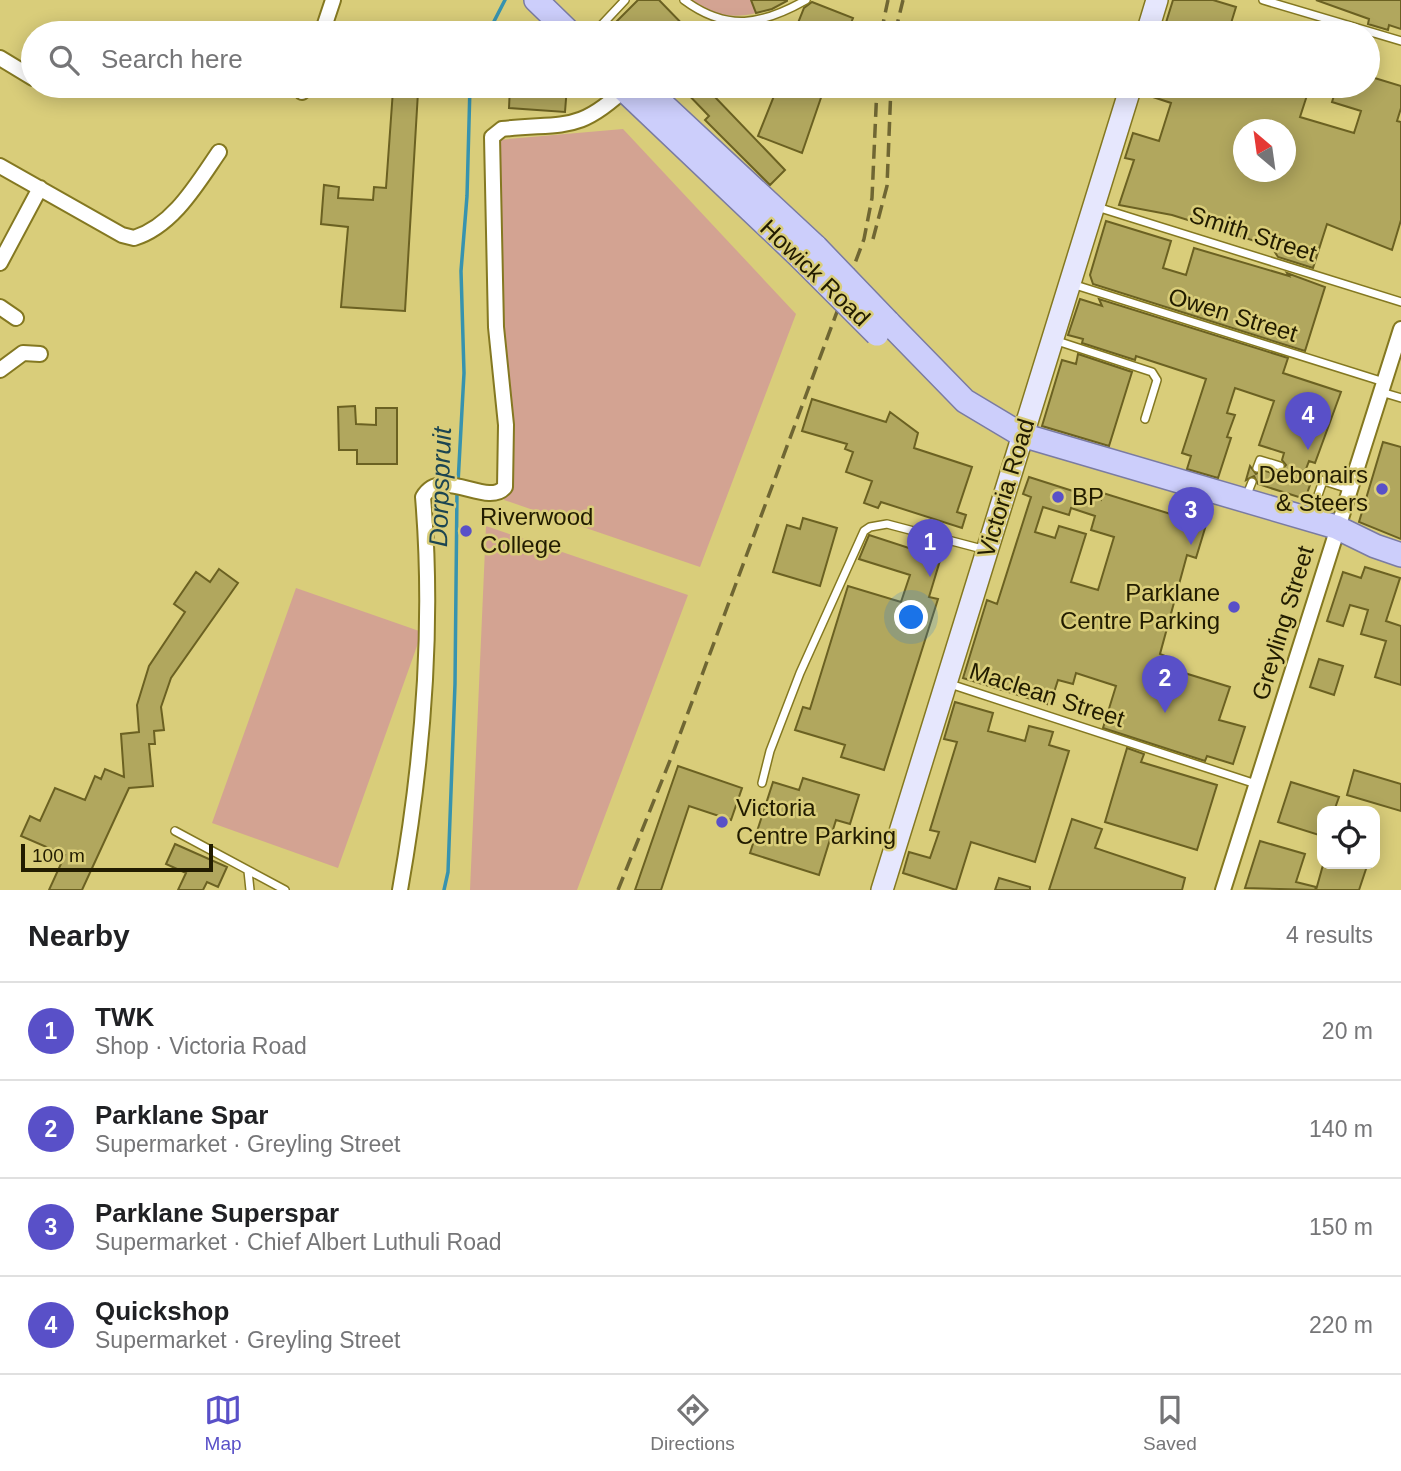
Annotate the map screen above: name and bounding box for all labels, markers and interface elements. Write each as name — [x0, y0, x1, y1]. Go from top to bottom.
search box — [21, 21, 1380, 98]
icon: search — [45, 41, 83, 79]
text: Search here — [101, 44, 243, 74]
north arrow — [1233, 119, 1296, 182]
street label: Smith Street — [1186, 200, 1320, 267]
street label: Howick Road — [755, 214, 876, 331]
street label: Owen Street — [1165, 282, 1301, 347]
pin: 4 — [1285, 392, 1331, 450]
street label: Victoria Road — [972, 415, 1039, 560]
water label: Dorpspruit — [423, 425, 457, 547]
place label: Debonairs & Steers — [1259, 461, 1368, 516]
marker: Debonairs & Steers — [1374, 481, 1390, 497]
place label: BP — [1072, 483, 1104, 510]
pin: 3 — [1168, 487, 1214, 545]
marker: BP — [1050, 489, 1066, 505]
place label: Riverwood College — [480, 503, 593, 558]
pin: 1 — [907, 519, 953, 577]
marker: Riverwood College — [458, 523, 474, 539]
street label: Greyling Street — [1246, 542, 1319, 703]
place label: Parklane Centre Parking — [1060, 579, 1220, 634]
marker: Parklane Centre Parking — [1226, 599, 1242, 615]
your location — [894, 600, 928, 634]
pin: 2 — [1142, 655, 1188, 713]
street label: Maclean Street — [966, 657, 1128, 732]
place label: Victoria Centre Parking — [736, 794, 896, 849]
map controls — [1317, 806, 1380, 869]
button: locate — [1317, 806, 1380, 869]
marker: Victoria Centre Parking — [714, 814, 730, 830]
scale bar — [21, 841, 214, 873]
text: 100 m — [32, 845, 85, 866]
text: Nearby — [28, 919, 130, 952]
text: 4 results — [1286, 922, 1373, 948]
text: TWK — [95, 1002, 154, 1032]
text: 1 — [45, 1018, 57, 1044]
text: 20 m — [1322, 1018, 1373, 1044]
text: Shop · Victoria Road — [95, 1033, 307, 1059]
text: Parklane Spar — [95, 1100, 268, 1130]
text: 2 — [45, 1116, 57, 1142]
text: 140 m — [1309, 1116, 1373, 1142]
text: Supermarket · Greyling Street — [95, 1131, 401, 1157]
text: Parklane Superspar — [95, 1198, 339, 1228]
text: 3 — [45, 1214, 57, 1240]
text: 150 m — [1309, 1214, 1373, 1240]
text: Supermarket · Chief Albert Luthuli Road — [95, 1229, 502, 1255]
text: Quickshop — [95, 1296, 229, 1326]
text: 4 — [45, 1312, 57, 1338]
text: 220 m — [1309, 1312, 1373, 1338]
text: Supermarket · Greyling Street — [95, 1327, 401, 1353]
tab: Map — [204, 1391, 242, 1455]
tab: Directions — [650, 1391, 735, 1455]
tab: Saved — [1143, 1391, 1197, 1455]

